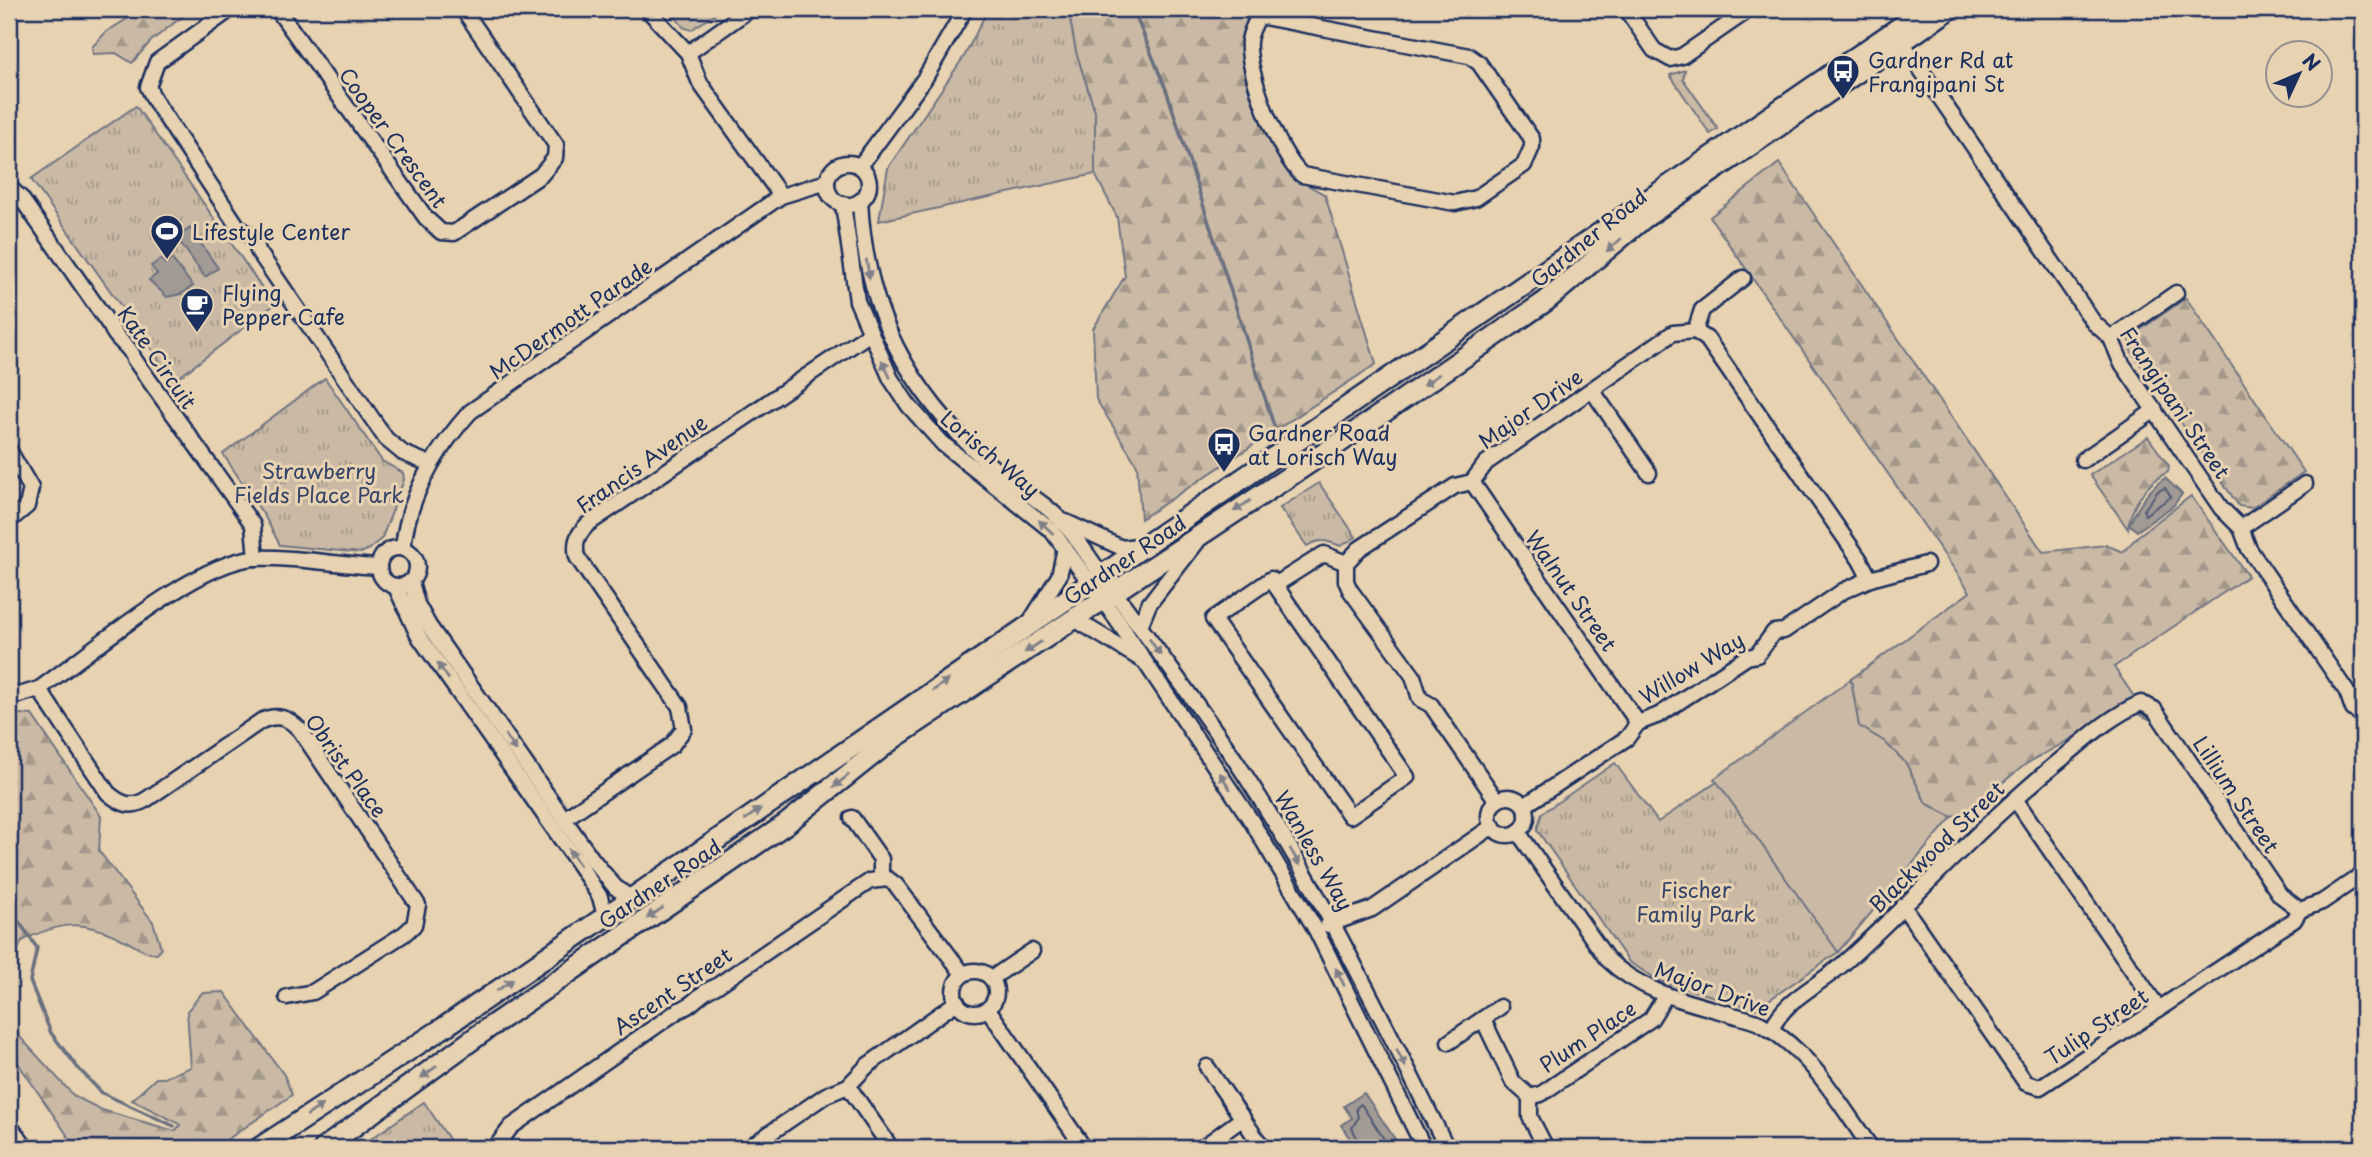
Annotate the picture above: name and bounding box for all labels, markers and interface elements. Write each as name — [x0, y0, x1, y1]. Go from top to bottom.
north arrow — [2264, 38, 2334, 108]
place label: Gardner Rd at Frangipani St — [1868, 43, 2013, 99]
text: N — [2297, 46, 2327, 77]
bus stop icon: Gardner Rd at Frangipani St — [1824, 52, 1862, 101]
street label: Cooper Crescent — [332, 60, 456, 214]
street label: Gardner Road — [1523, 180, 1653, 294]
sports icon: Lifestyle Center — [148, 212, 186, 261]
place label: Lifestyle Center — [192, 215, 350, 247]
one-way arrow — [1605, 237, 1623, 253]
street label: McDermott Parade — [482, 250, 658, 386]
one-way arrow — [863, 258, 874, 280]
place label: Flying Pepper Cafe — [222, 276, 345, 332]
cafe icon: Flying Pepper Cafe — [178, 285, 216, 334]
street label: Kate Circuit — [111, 299, 205, 415]
street label: Frangipani Street — [2113, 319, 2239, 485]
one-way arrow — [881, 359, 892, 379]
street label: Major Drive — [1471, 360, 1589, 456]
one-way arrow — [1422, 373, 1440, 387]
street label: Lorisch Way — [934, 402, 1048, 504]
street label: Francis Avenue — [569, 406, 713, 520]
place label: Gardner Road at Lorisch Way — [1248, 416, 1397, 472]
bus stop icon: Gardner Road at Lorisch Way — [1205, 425, 1243, 474]
park label: Strawberry Fields Place Park — [234, 454, 404, 510]
one-way arrow — [1232, 500, 1251, 513]
street label: Gardner Road — [1056, 506, 1192, 612]
one-way arrow — [1037, 519, 1055, 535]
street label: Walnut Street — [1518, 523, 1626, 657]
street label: Willow Way — [1632, 623, 1750, 711]
one-way arrow — [1148, 638, 1162, 656]
one-way arrow — [1023, 641, 1042, 654]
one-way arrow — [436, 662, 450, 680]
one-way arrow — [932, 678, 950, 692]
street label: Obrist Place — [298, 706, 396, 824]
street label: Lillium Street — [2186, 729, 2288, 859]
one-way arrow — [504, 734, 518, 752]
one-way arrow — [1218, 772, 1232, 790]
one-way arrow — [832, 773, 849, 788]
street label: Blackwood Street — [1861, 773, 2011, 919]
street label: Wanless Way — [1268, 784, 1362, 916]
one-way arrow — [744, 807, 762, 821]
street label: Gardner Road — [591, 830, 727, 936]
one-way arrow — [1289, 847, 1301, 866]
one-way arrow — [567, 848, 581, 866]
park label: Fischer Family Park — [1636, 873, 1756, 929]
one-way arrow — [646, 906, 665, 919]
street label: Ascent Street — [606, 938, 738, 1042]
street label: Major Drive — [1651, 952, 1775, 1024]
one-way arrow — [1334, 967, 1346, 987]
one-way arrow — [496, 978, 514, 992]
street label: Tulip Street — [2038, 980, 2154, 1072]
street label: Plum Place — [1532, 992, 1642, 1080]
one-way arrow — [1395, 1048, 1407, 1068]
one-way arrow — [420, 1064, 438, 1078]
one-way arrow — [306, 1103, 324, 1117]

